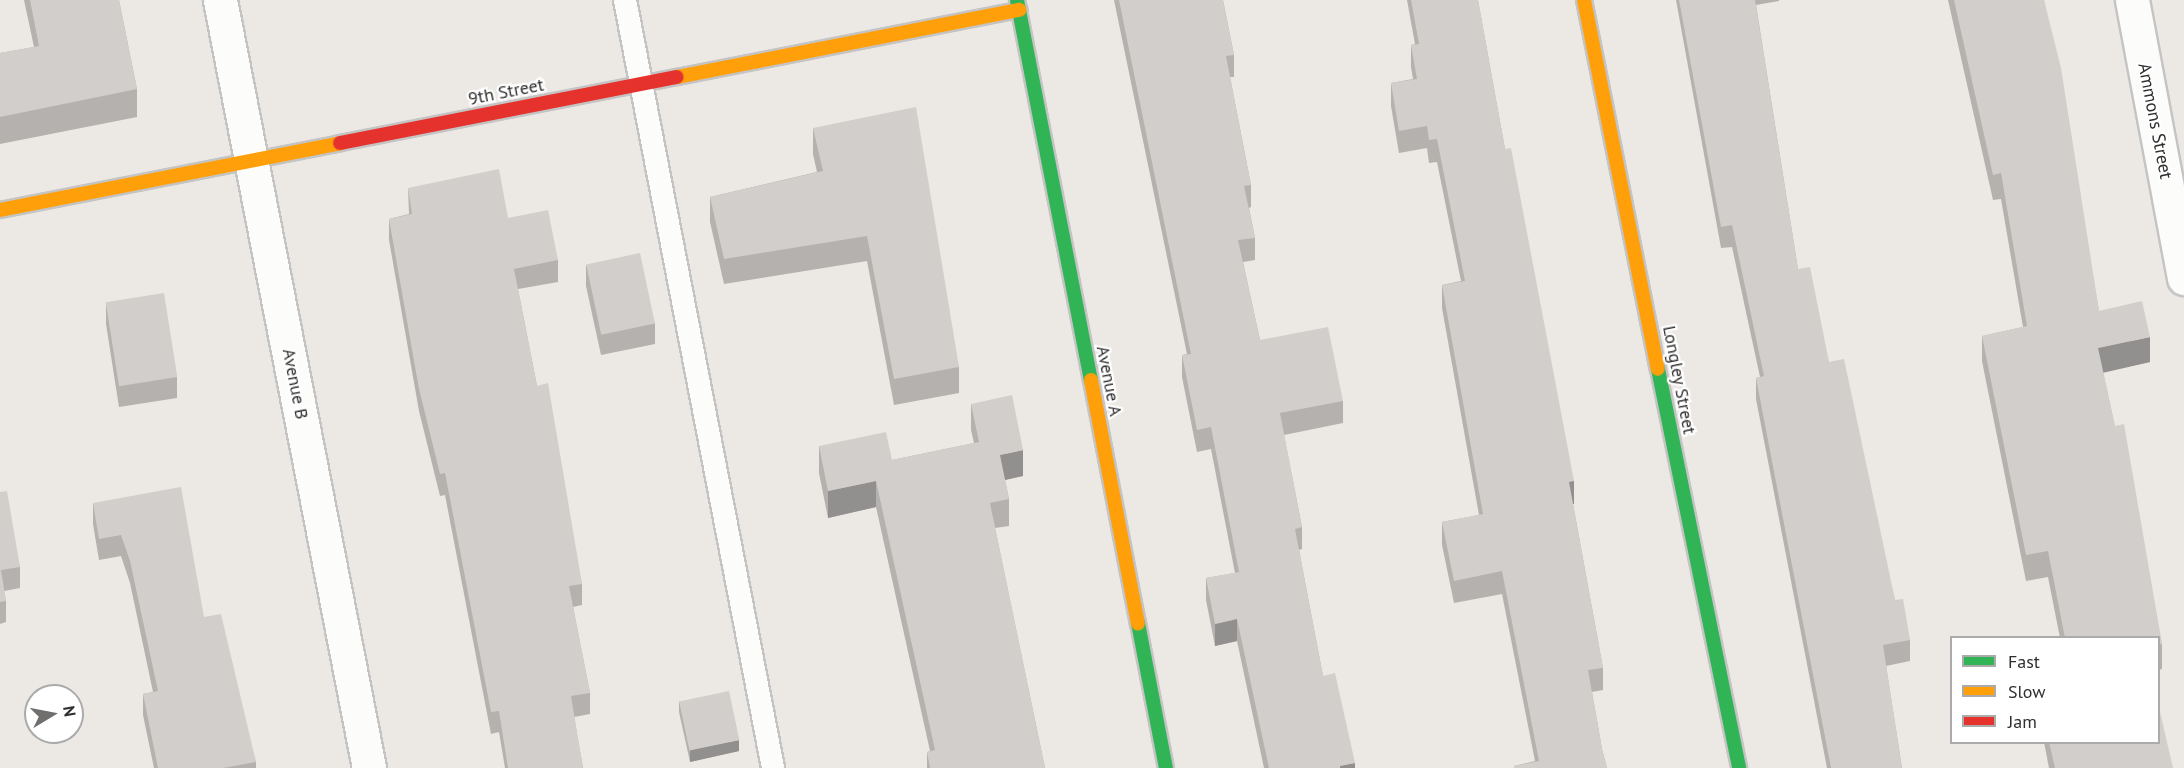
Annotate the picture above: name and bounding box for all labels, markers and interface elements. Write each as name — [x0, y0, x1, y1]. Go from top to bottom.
street label: Ammons Street — [2133, 61, 2177, 181]
street label: 9th Street — [466, 74, 546, 110]
street label: Longley Street — [1658, 324, 1700, 436]
street label: Avenue A — [1092, 344, 1126, 418]
street label: Avenue B — [278, 347, 312, 421]
legend — [1950, 636, 2160, 744]
text: Fast — [2008, 650, 2040, 673]
text: Slow — [2008, 680, 2046, 703]
north arrow — [24, 684, 84, 744]
text: N — [59, 704, 81, 718]
text: Jam — [2008, 710, 2037, 733]

